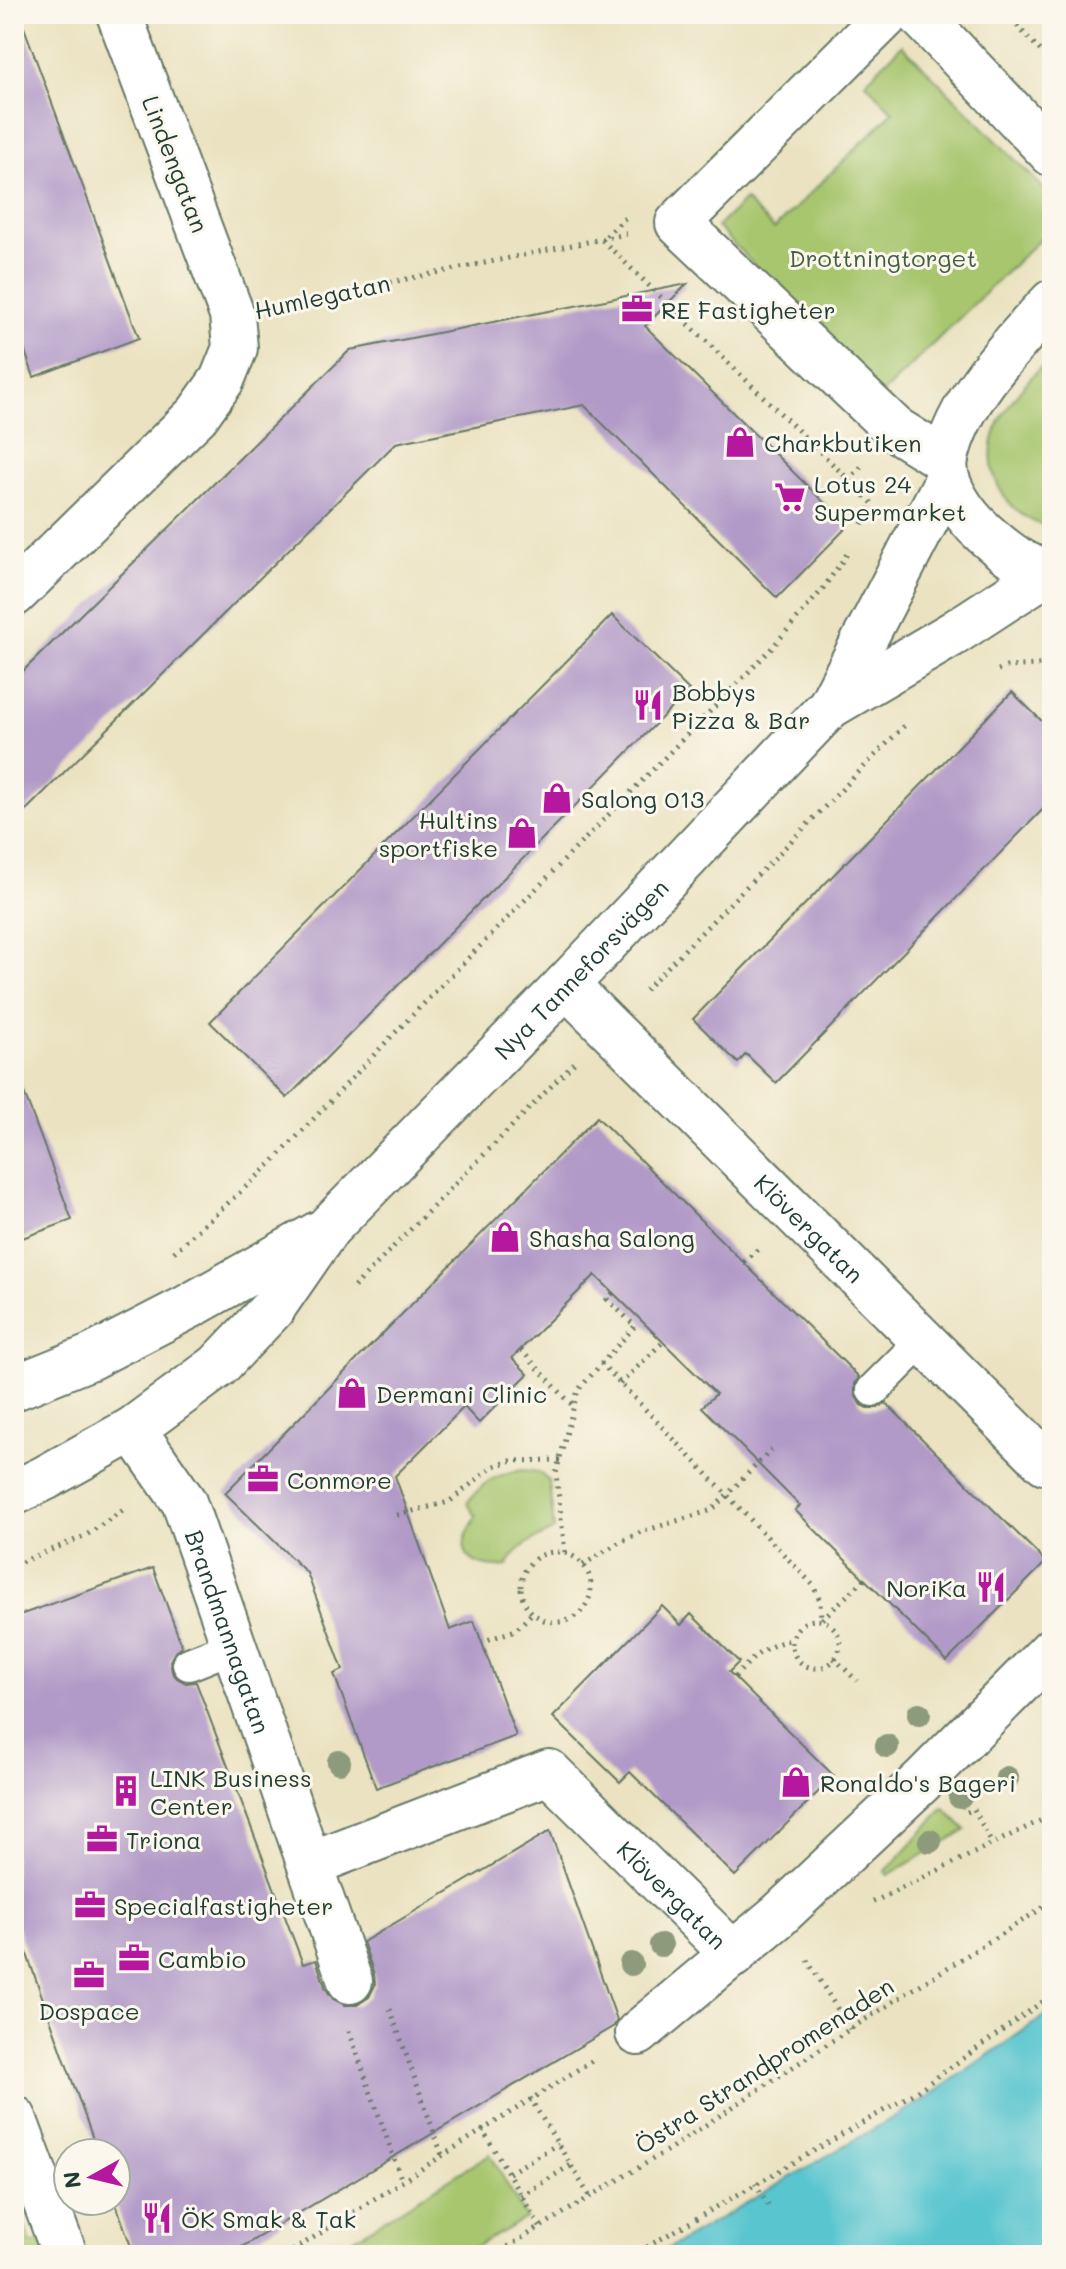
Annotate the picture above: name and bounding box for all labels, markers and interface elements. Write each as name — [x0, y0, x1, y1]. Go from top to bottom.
street label: Lindengatan — [136, 91, 216, 237]
park label: Drottningtorget — [789, 242, 977, 273]
street label: Humlegatan — [251, 266, 393, 326]
office icon: RE Fastigheter — [620, 292, 654, 326]
place label: RE Fastigheter — [661, 294, 836, 325]
shop icon: Charkbutiken — [723, 425, 757, 459]
place label: Charkbutiken — [764, 427, 922, 458]
place label: Lotus 24 Supermarket — [814, 468, 967, 527]
supermarket icon: Lotus 24 Supermarket — [773, 480, 807, 514]
place label: Bobbys Pizza & Bar — [672, 676, 810, 735]
restaurant icon: Bobbys Pizza & Bar — [631, 688, 665, 722]
shop icon: Salong 013 — [540, 781, 574, 815]
place label: Salong 013 — [581, 783, 704, 814]
place label: Hultins sportfiske — [379, 804, 498, 863]
shop icon: Hultins sportfiske — [505, 816, 539, 850]
street label: Nya Tanneforsvägen — [487, 872, 674, 1065]
street label: Klövergatan — [748, 1167, 871, 1289]
shop icon: Shasha Salong — [488, 1220, 522, 1254]
place label: Shasha Salong — [529, 1222, 695, 1253]
shop icon: Dermani Clinic — [335, 1376, 369, 1410]
place label: Dermani Clinic — [376, 1378, 547, 1409]
office icon: Conmore — [246, 1462, 280, 1496]
place label: Conmore — [287, 1464, 392, 1495]
street label: Brandmannagatan — [179, 1525, 278, 1737]
restaurant icon: NoriKa — [974, 1570, 1008, 1604]
place label: NoriKa — [886, 1572, 967, 1603]
place label: LINK Business Center — [150, 1762, 312, 1821]
shop icon: Ronaldo's Bageri — [779, 1765, 813, 1799]
place label: Ronaldo's Bageri — [820, 1767, 1016, 1798]
building icon: LINK Business Center — [109, 1774, 143, 1808]
office icon: Triona — [85, 1822, 119, 1856]
place label: Triona — [126, 1824, 201, 1855]
street label: Klövergatan — [611, 1833, 734, 1955]
office icon: Specialfastigheter — [73, 1888, 107, 1922]
place label: Specialfastigheter — [114, 1890, 333, 1921]
office icon: Cambio — [117, 1941, 151, 1975]
place label: Cambio — [158, 1943, 246, 1974]
office icon: Dospace — [72, 1958, 106, 1992]
street label: Östra Strandpromenaden — [629, 1970, 899, 2160]
place label: Dospace — [38, 1995, 140, 2026]
north arrow — [52, 2137, 132, 2217]
text: N — [56, 2170, 87, 2190]
restaurant icon: ÖK Smak & Tak — [140, 2201, 174, 2235]
place label: ÖK Smak & Tak — [181, 2203, 356, 2234]

